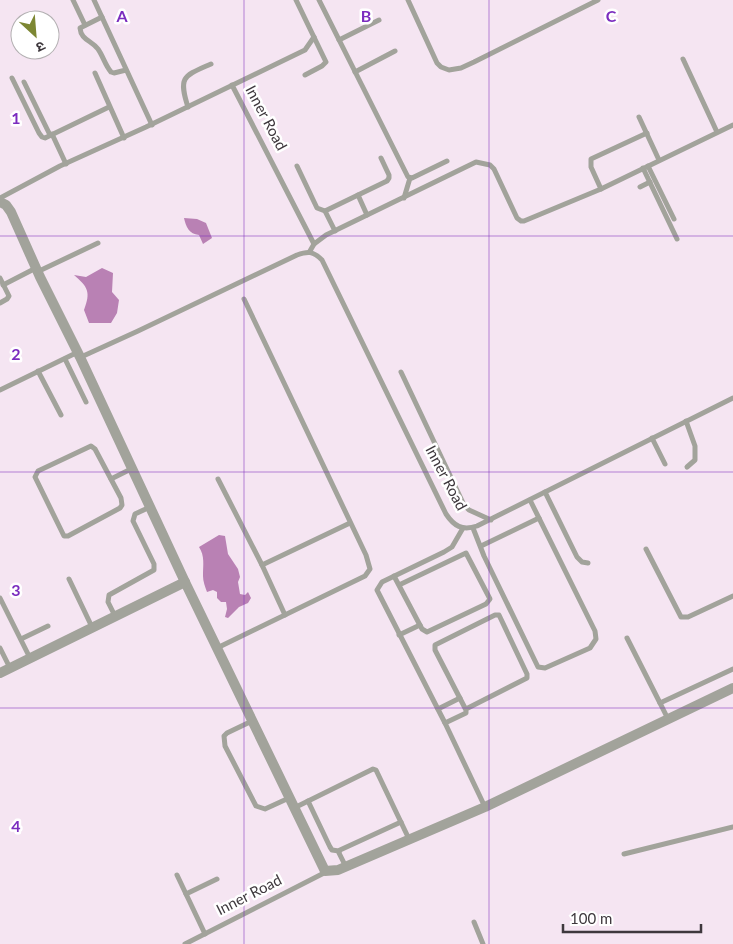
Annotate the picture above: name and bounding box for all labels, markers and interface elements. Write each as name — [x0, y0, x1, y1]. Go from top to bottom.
text: A — [115, 6, 128, 25]
text: B — [361, 6, 371, 25]
text: C — [606, 6, 617, 25]
north arrow — [10, 10, 60, 60]
text: उ — [33, 38, 48, 57]
street label: Inner Road — [242, 82, 291, 153]
text: 1 — [11, 108, 21, 127]
text: 2 — [11, 344, 21, 363]
street label: Inner Road — [422, 442, 471, 513]
text: 3 — [11, 580, 21, 599]
text: 4 — [11, 816, 21, 835]
street label: Inner Road — [213, 870, 284, 918]
scale bar — [563, 902, 700, 934]
text: 100 m — [570, 909, 612, 927]

